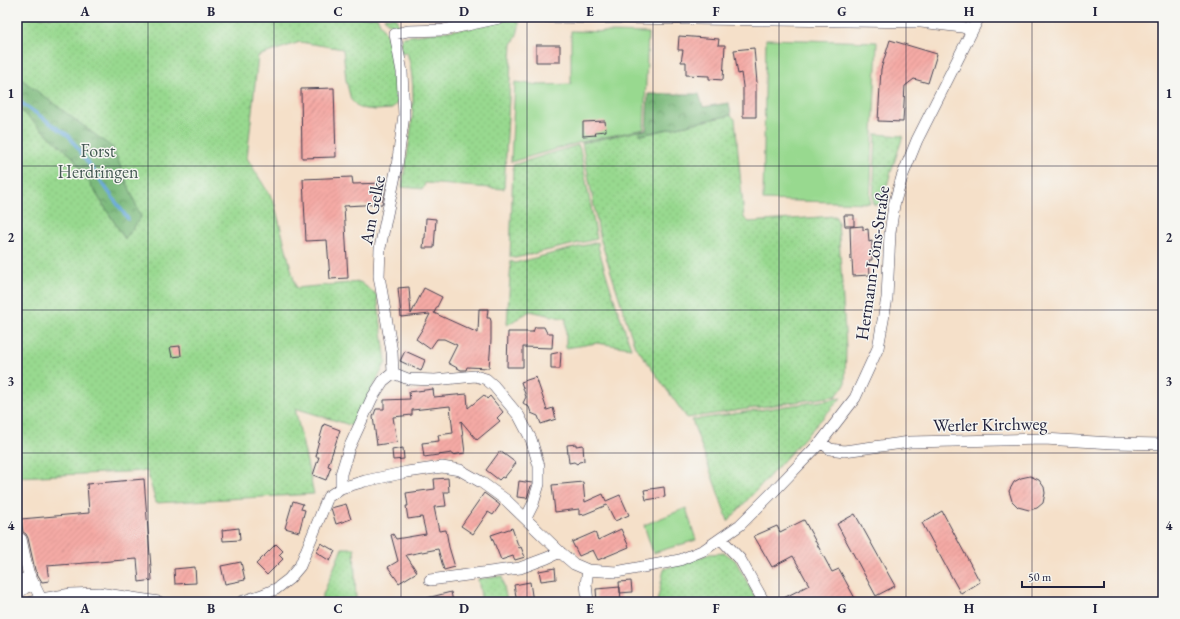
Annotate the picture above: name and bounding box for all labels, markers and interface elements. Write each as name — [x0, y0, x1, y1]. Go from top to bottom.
text: A — [79, 3, 90, 20]
text: B — [207, 3, 215, 20]
text: C — [333, 3, 343, 20]
text: D — [459, 3, 469, 20]
text: E — [586, 3, 594, 20]
text: F — [712, 3, 720, 20]
text: G — [837, 3, 847, 20]
text: H — [964, 3, 975, 20]
text: I — [1093, 3, 1098, 20]
text: 1 — [8, 85, 15, 102]
text: 1 — [1166, 85, 1173, 102]
park label: Forst Herdringen — [58, 139, 139, 183]
street label: Am Gelke — [354, 173, 390, 248]
street label: Hermann-Löns-Straße — [850, 184, 894, 342]
text: 2 — [8, 229, 15, 246]
text: 2 — [1166, 229, 1173, 246]
text: 3 — [8, 373, 15, 390]
text: 3 — [1166, 373, 1173, 390]
street label: Werler Kirchweg — [933, 412, 1047, 436]
text: 4 — [8, 517, 15, 534]
text: 4 — [1166, 517, 1173, 534]
scale bar — [1022, 563, 1104, 589]
text: 50 m — [1028, 569, 1052, 585]
text: A — [79, 600, 90, 617]
text: B — [207, 600, 215, 617]
text: C — [333, 600, 343, 617]
text: D — [459, 600, 469, 617]
text: E — [586, 600, 594, 617]
text: F — [712, 600, 720, 617]
text: G — [837, 600, 847, 617]
text: H — [964, 600, 975, 617]
text: I — [1093, 600, 1098, 617]

